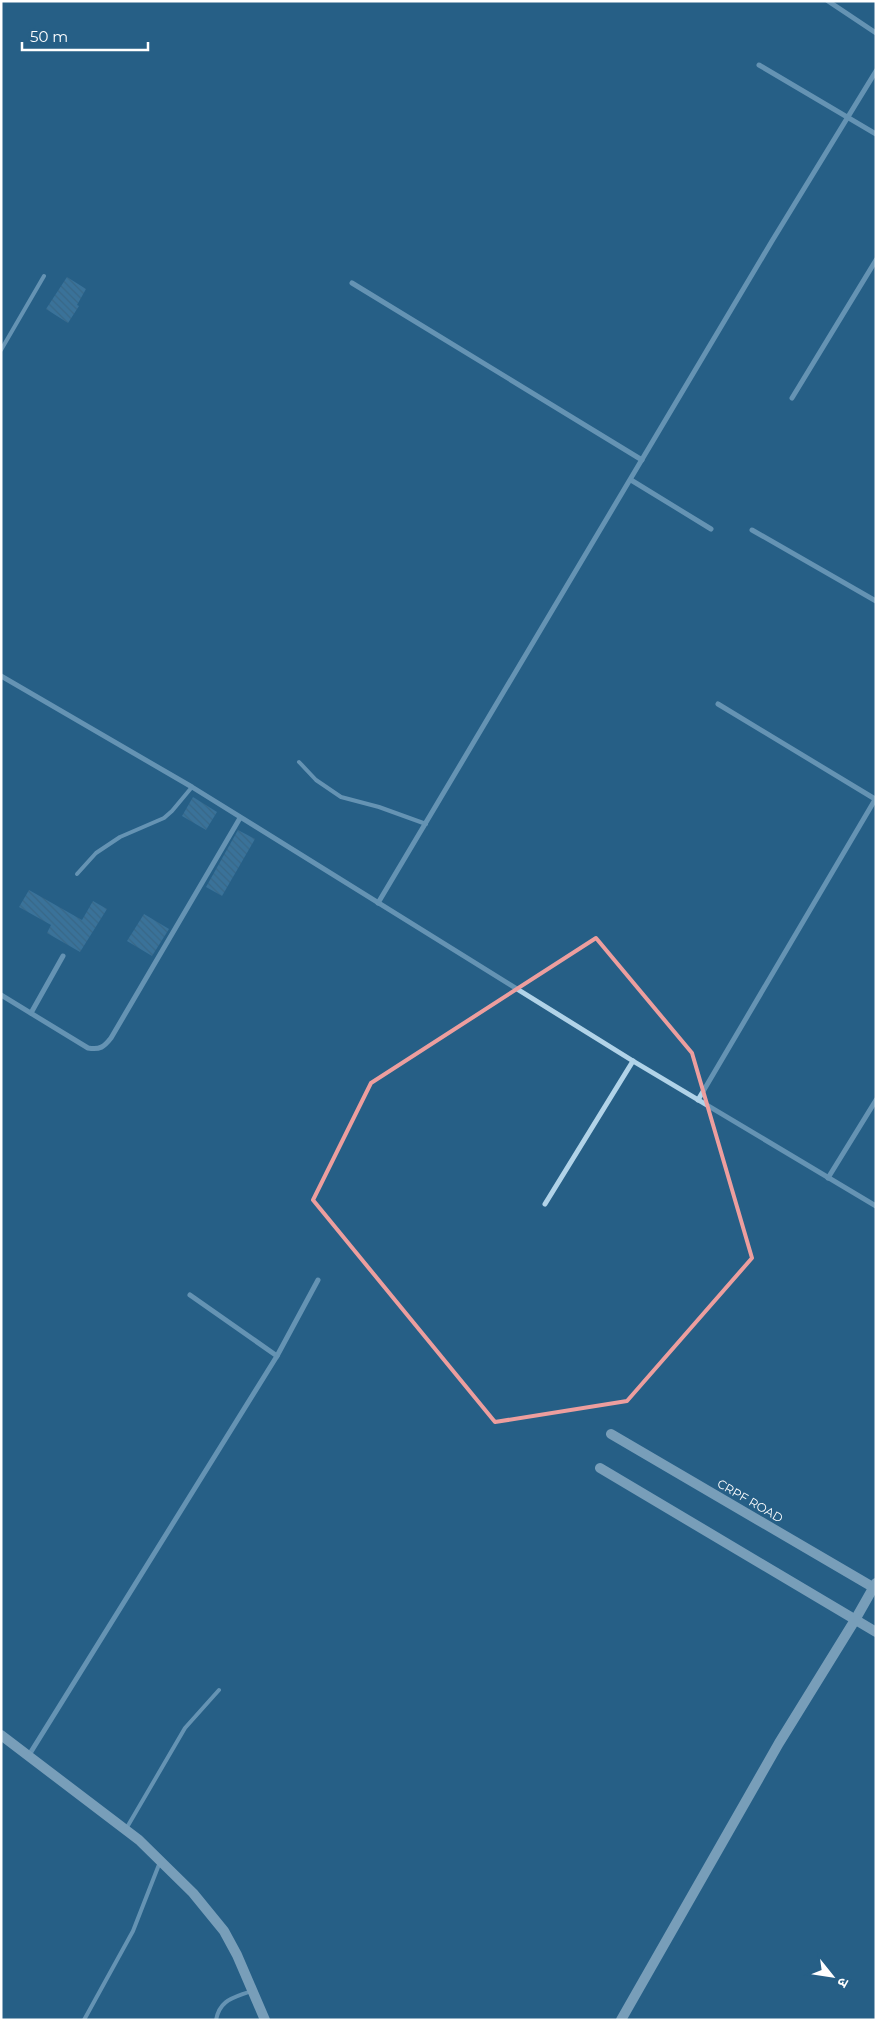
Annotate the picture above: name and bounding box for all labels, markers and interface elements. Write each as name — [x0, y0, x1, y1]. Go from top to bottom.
scale bar — [22, 20, 149, 52]
text: 50 m — [30, 27, 68, 46]
street label: CRPF ROAD — [715, 1476, 786, 1525]
north arrow — [807, 1951, 857, 2001]
text: उ — [833, 1974, 853, 1991]

